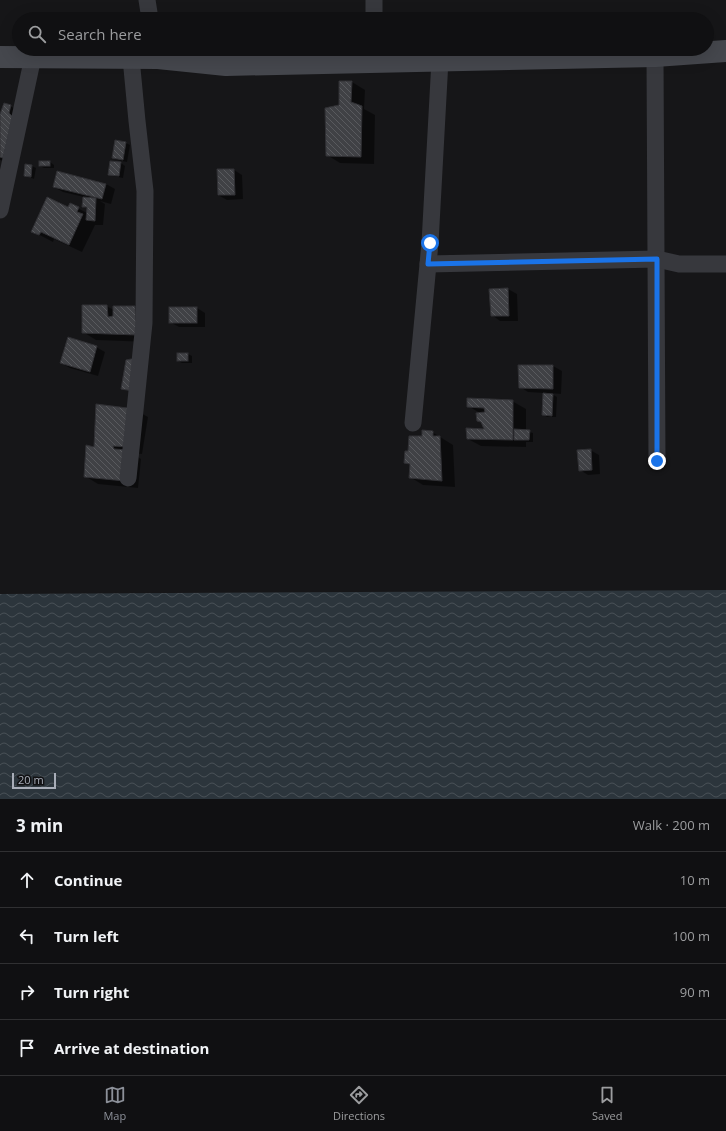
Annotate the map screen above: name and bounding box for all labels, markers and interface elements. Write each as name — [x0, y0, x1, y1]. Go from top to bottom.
search box — [12, 12, 714, 56]
icon: search — [26, 23, 48, 45]
text: Search here — [58, 24, 142, 44]
route start — [421, 234, 439, 252]
route end — [648, 452, 666, 470]
scale bar — [12, 771, 56, 790]
text: 20 m — [18, 772, 44, 787]
text: 3 min — [16, 814, 63, 837]
text: Walk · 200 m — [633, 816, 710, 834]
icon: ahead — [16, 869, 38, 891]
text: Continue — [54, 870, 122, 890]
text: 10 m — [680, 871, 710, 889]
icon: left — [16, 925, 38, 947]
text: Turn left — [54, 926, 119, 946]
text: 100 m — [672, 927, 710, 945]
icon: right — [16, 981, 38, 1003]
text: Turn right — [54, 982, 129, 1002]
text: 90 m — [680, 983, 710, 1001]
icon: arrive — [16, 1037, 38, 1059]
text: Arrive at destination — [54, 1038, 209, 1058]
tab: Map — [103, 1084, 126, 1123]
tab: Directions — [333, 1084, 385, 1123]
tab: Saved — [592, 1084, 623, 1123]

